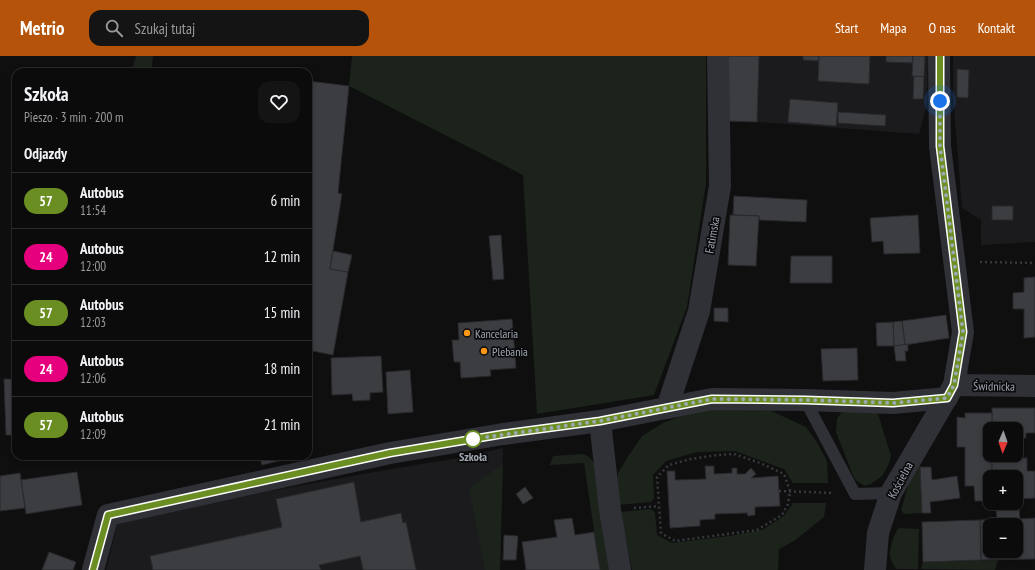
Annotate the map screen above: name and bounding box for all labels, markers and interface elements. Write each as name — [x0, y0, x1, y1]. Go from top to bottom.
search box — [89, 10, 369, 46]
text: Metrio — [20, 16, 65, 40]
icon: search — [103, 17, 125, 39]
text: Szukaj tutaj — [135, 19, 195, 38]
text: Start — [835, 19, 858, 37]
text: Mapa — [880, 19, 907, 37]
text: O nas — [929, 19, 956, 37]
text: Kontakt — [978, 19, 1015, 37]
button: heart — [258, 81, 300, 123]
text: Szkoła — [24, 82, 69, 106]
your location — [930, 91, 950, 111]
text: Pieszo · 3 min · 200 m — [24, 109, 124, 126]
text: Odjazdy — [24, 144, 67, 163]
text: Autobus — [80, 183, 124, 202]
text: 6 min — [270, 191, 300, 210]
text: 57 — [39, 192, 53, 210]
text: 11:54 — [80, 202, 106, 219]
street label: Fatimska — [701, 215, 723, 255]
text: Autobus — [80, 239, 124, 258]
text: 12 min — [264, 247, 300, 266]
text: 24 — [39, 248, 53, 266]
text: 12:00 — [80, 258, 106, 275]
text: Autobus — [80, 295, 124, 314]
text: 15 min — [264, 303, 300, 322]
text: 57 — [39, 304, 53, 322]
text: 12:03 — [80, 314, 106, 331]
place label: Kancelaria — [475, 326, 518, 341]
marker: Kancelaria — [462, 328, 472, 338]
place label: Plebania — [492, 344, 528, 359]
marker: Plebania — [479, 346, 489, 356]
text: Autobus — [80, 351, 124, 370]
text: 18 min — [264, 359, 300, 378]
text: 24 — [39, 360, 53, 378]
text: 12:06 — [80, 370, 106, 387]
street label: Świdnicka — [973, 378, 1015, 394]
text: Autobus — [80, 407, 124, 426]
text: 21 min — [264, 415, 300, 434]
text: 57 — [39, 416, 53, 434]
north arrow — [983, 422, 1023, 462]
map controls — [983, 422, 1023, 558]
text: 12:09 — [80, 426, 106, 443]
marker: Szkoła — [464, 430, 482, 448]
place label: Szkoła — [459, 449, 487, 464]
street label: Kościelna — [884, 459, 916, 501]
button: + — [983, 470, 1023, 510]
button: − — [983, 518, 1023, 558]

